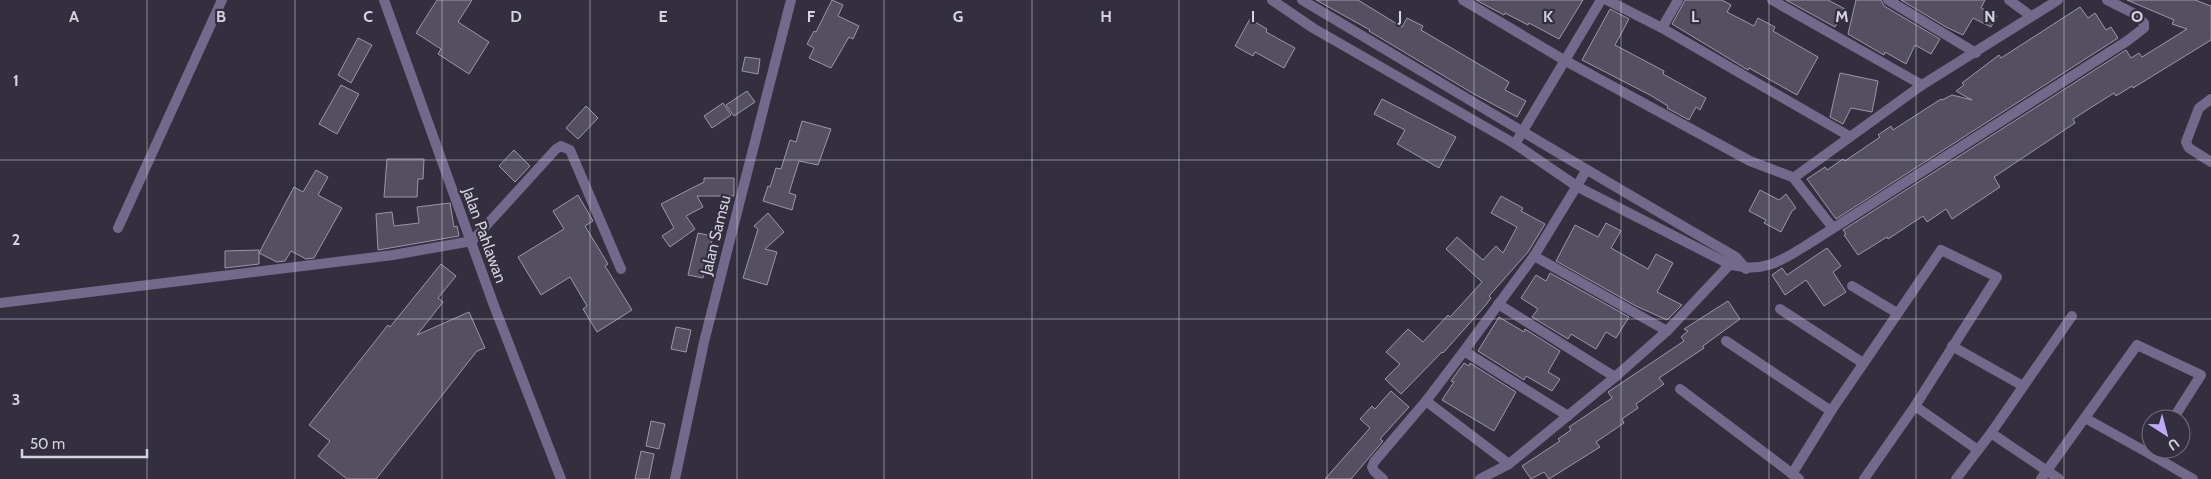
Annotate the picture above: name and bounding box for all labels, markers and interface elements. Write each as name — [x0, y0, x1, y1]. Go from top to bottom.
text: A — [69, 7, 79, 26]
text: B — [216, 7, 226, 26]
text: C — [363, 7, 373, 26]
text: D — [510, 7, 522, 26]
text: E — [658, 7, 668, 26]
text: F — [807, 7, 816, 26]
text: G — [953, 7, 963, 26]
text: H — [1100, 7, 1112, 26]
text: I — [1251, 7, 1255, 26]
text: J — [1397, 7, 1402, 26]
text: K — [1543, 7, 1553, 26]
text: L — [1691, 7, 1699, 26]
text: M — [1835, 7, 1849, 26]
text: N — [1984, 7, 1996, 26]
text: O — [2131, 7, 2143, 26]
text: 1 — [13, 71, 19, 90]
street label: Jalan Pahlawan — [458, 184, 511, 286]
street label: Jalan Samsu — [696, 193, 735, 278]
text: 2 — [12, 230, 20, 249]
text: 3 — [12, 390, 20, 409]
north arrow — [2141, 409, 2191, 459]
scale bar — [22, 426, 148, 458]
text: U — [2164, 434, 2183, 455]
text: 50 m — [30, 435, 65, 453]

